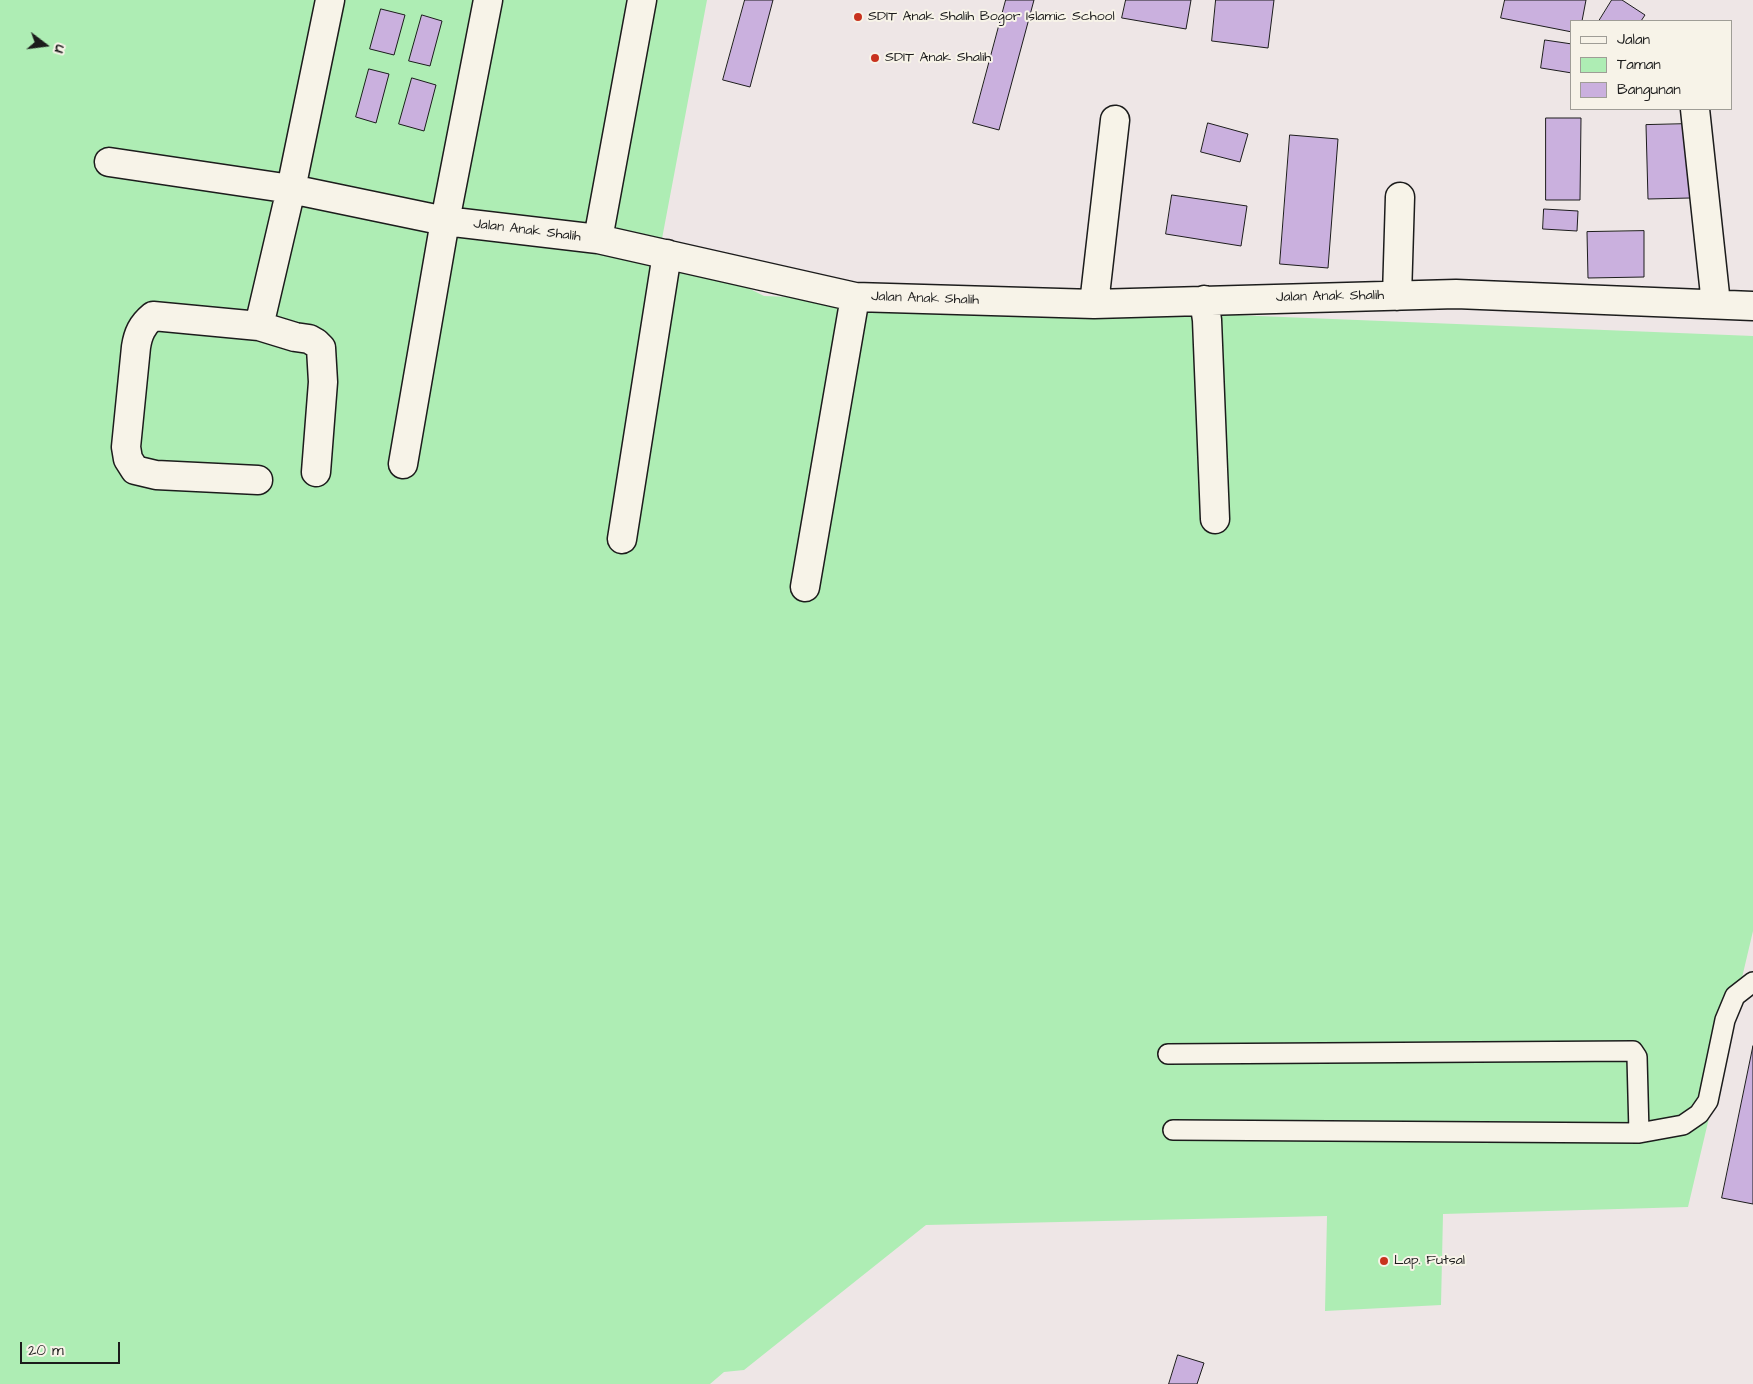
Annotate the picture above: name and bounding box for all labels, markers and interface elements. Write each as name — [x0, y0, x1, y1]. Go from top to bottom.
place label: SDIT Anak Shalih Bogor Islamic School — [868, 9, 1115, 25]
marker: SDIT Anak Shalih Bogor Islamic School — [852, 11, 864, 23]
north arrow — [20, 20, 70, 70]
legend — [1570, 20, 1733, 110]
text: Jalan — [1617, 29, 1650, 50]
text: U — [49, 42, 70, 55]
place label: SDIT Anak Shalih — [885, 50, 991, 66]
marker: SDIT Anak Shalih — [869, 52, 881, 64]
text: Taman — [1617, 54, 1661, 75]
text: Bangunan — [1617, 79, 1681, 100]
street label: Jalan Anak Shalih — [472, 216, 582, 246]
street label: Jalan Anak Shalih — [1276, 288, 1384, 306]
street label: Jalan Anak Shalih — [871, 289, 979, 309]
place label: Lap. Futsal — [1394, 1253, 1465, 1269]
marker: Lap. Futsal — [1378, 1255, 1390, 1267]
scale bar — [22, 1332, 122, 1364]
text: 20 m — [28, 1340, 64, 1361]

